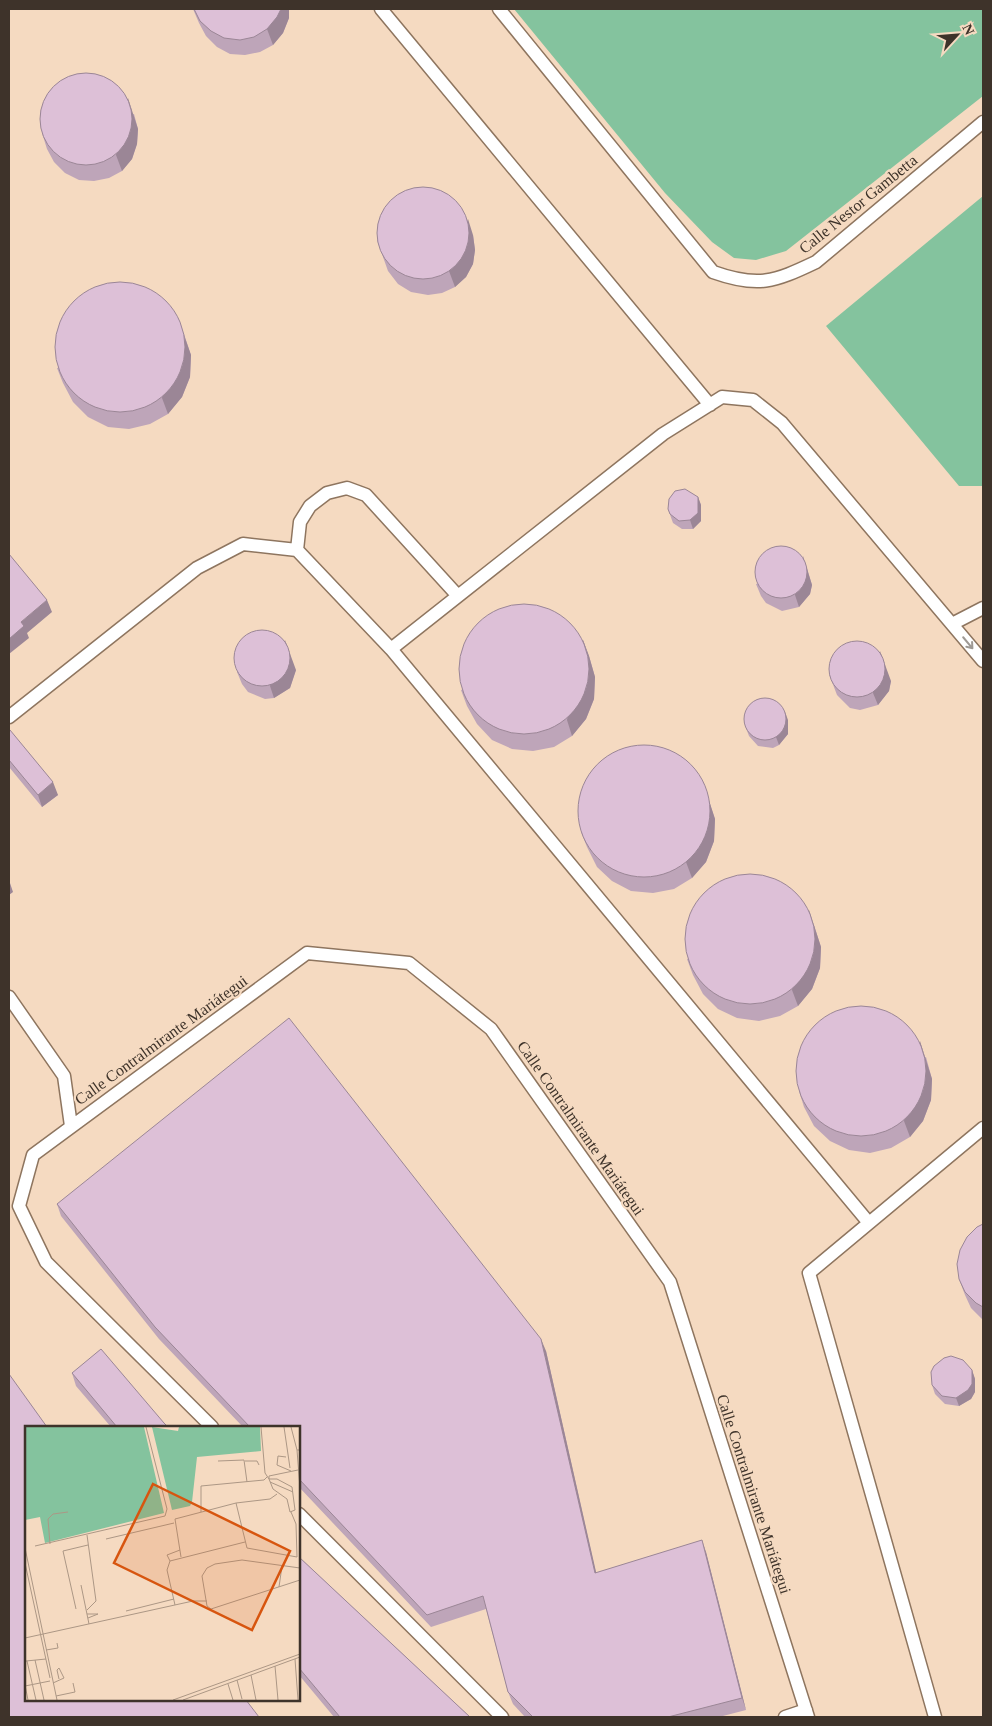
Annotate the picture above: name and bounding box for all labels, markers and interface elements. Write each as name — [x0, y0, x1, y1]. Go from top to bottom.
north arrow — [932, 10, 982, 60]
text: N — [959, 22, 977, 37]
street label: Calle Nestor Gambetta — [796, 151, 920, 257]
one-way arrow — [962, 636, 973, 649]
street label: Calle Contralmirante Mariátegui — [72, 971, 251, 1109]
street label: Calle Contralmirante Mariátegui — [513, 1038, 648, 1219]
street label: Calle Contralmirante Mariátegui — [713, 1392, 795, 1597]
inset map — [25, 1426, 300, 1701]

